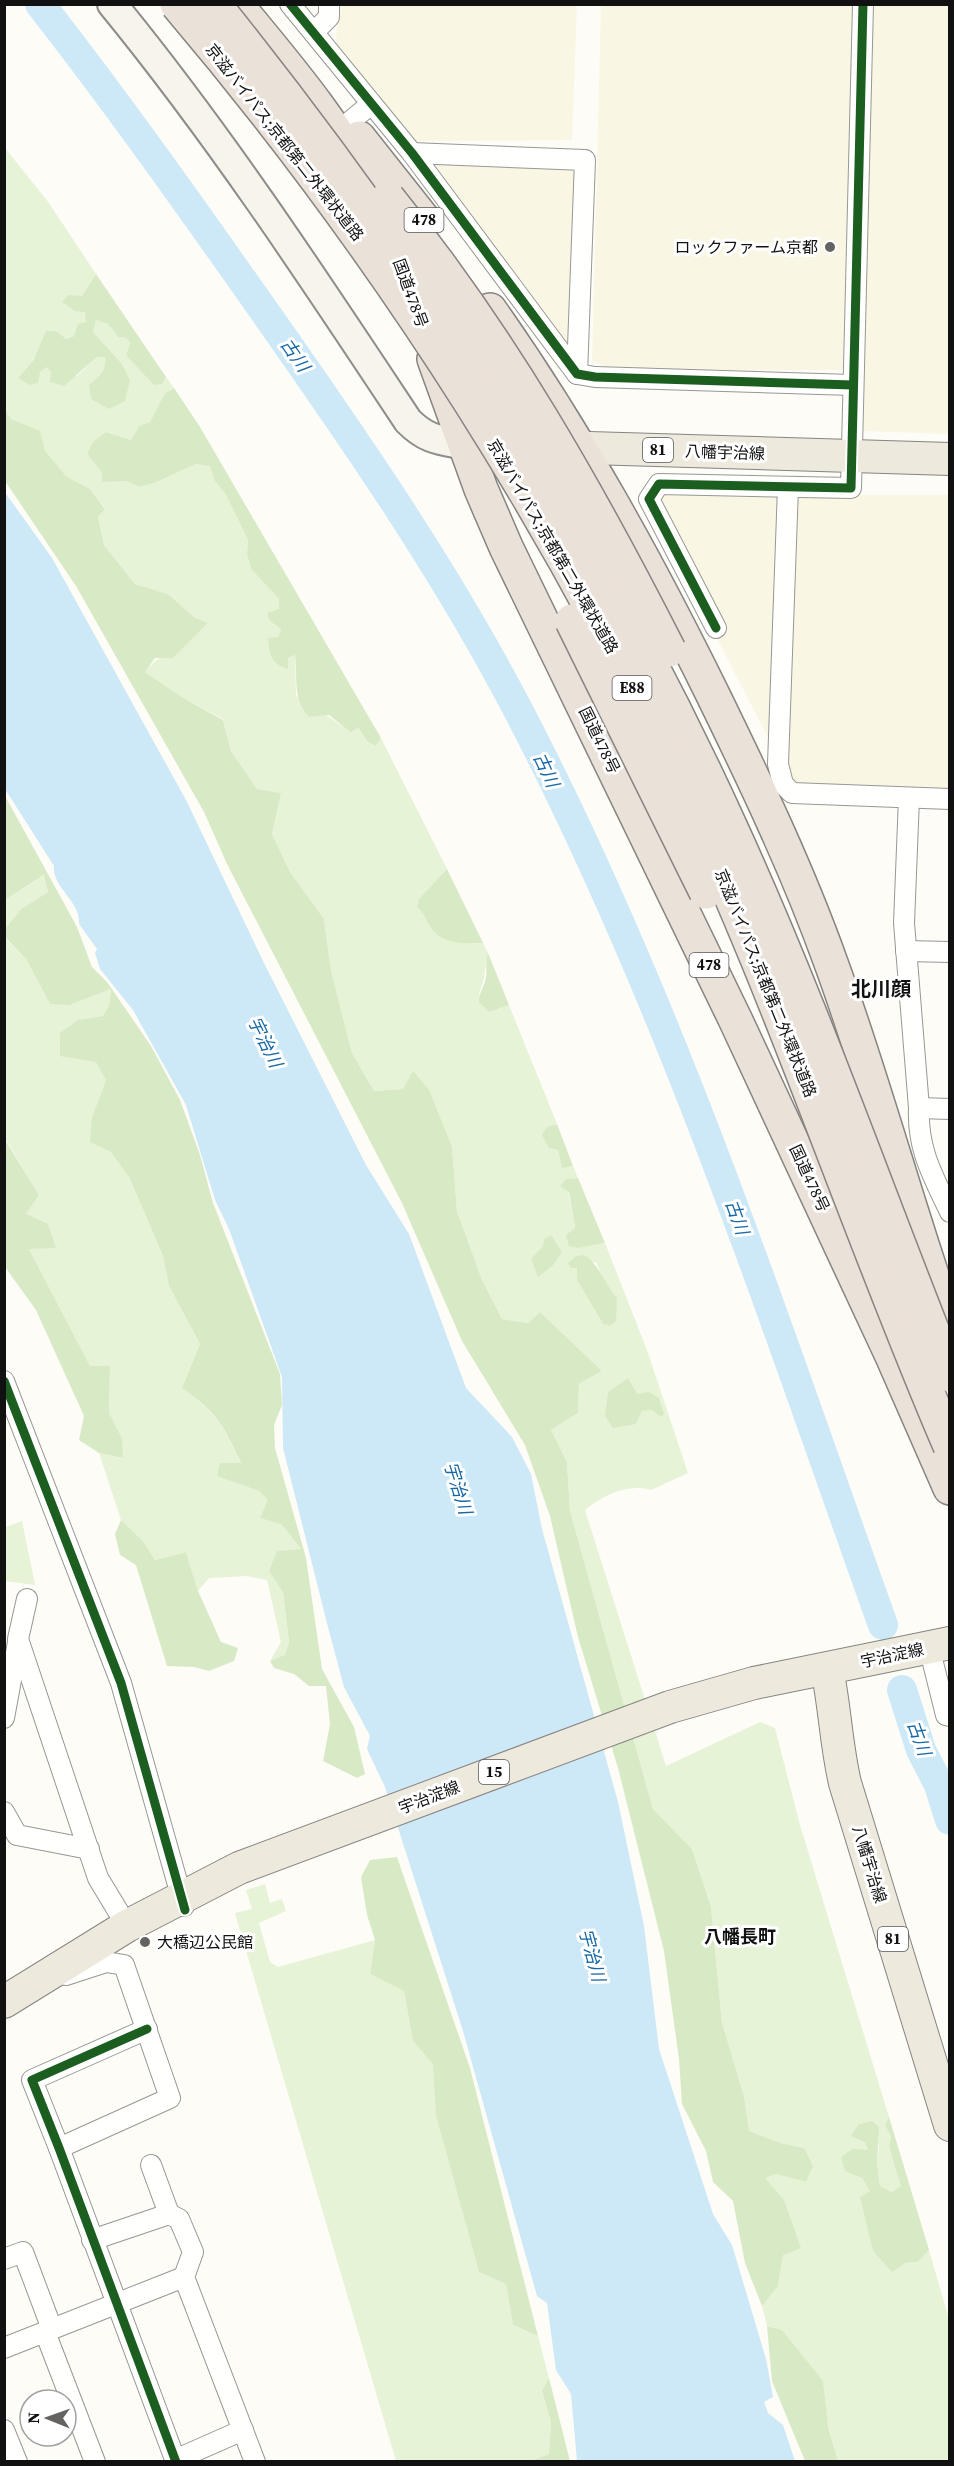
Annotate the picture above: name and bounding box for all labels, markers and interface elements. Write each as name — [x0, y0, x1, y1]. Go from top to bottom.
street label: 京滋バイパス;京都第二外環状道路 — [201, 39, 369, 245]
road number: 478 — [404, 208, 444, 232]
place label: ロックファーム京都 — [674, 236, 818, 258]
marker: ロックファーム京都 — [823, 240, 837, 254]
street label: 国道478号 — [388, 255, 434, 331]
water label: 古川 — [275, 333, 317, 378]
street label: 京滋バイパス;京都第二外環状道路 — [482, 435, 624, 657]
road number: 81 — [643, 438, 673, 462]
street label: 八幡宇治線 — [685, 440, 765, 464]
road number: E88 — [612, 676, 652, 700]
street label: 国道478号 — [574, 703, 626, 777]
water label: 古川 — [528, 748, 566, 793]
street label: 京滋バイパス;京都第二外環状道路 — [710, 866, 822, 1100]
road number: 478 — [690, 953, 728, 977]
district label: 北川顔 — [851, 975, 911, 1003]
water label: 宇治川 — [242, 1012, 289, 1073]
street label: 国道478号 — [785, 1141, 835, 1215]
water label: 古川 — [720, 1196, 756, 1240]
water label: 宇治川 — [439, 1458, 479, 1519]
street label: 宇治淀線 — [858, 1638, 926, 1672]
water label: 古川 — [902, 1717, 938, 1761]
road number: 15 — [479, 1760, 509, 1784]
street label: 宇治淀線 — [395, 1775, 463, 1819]
street label: 八幡宇治線 — [848, 1823, 892, 1905]
district label: 八幡長町 — [704, 1924, 776, 1949]
water label: 宇治川 — [573, 1926, 612, 1986]
road number: 81 — [878, 1927, 908, 1951]
place label: 大橋辺公民館 — [157, 1931, 253, 1953]
marker: 大橋辺公民館 — [138, 1935, 152, 1949]
north arrow — [18, 2388, 78, 2448]
text: N — [22, 2411, 44, 2424]

